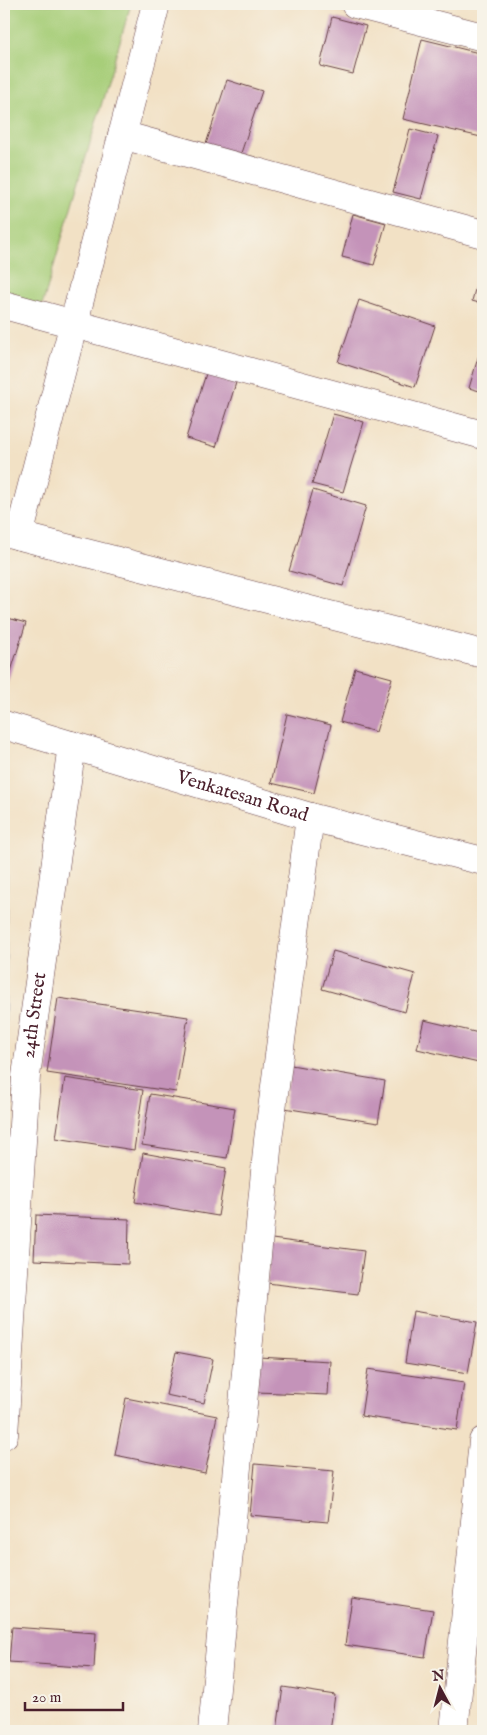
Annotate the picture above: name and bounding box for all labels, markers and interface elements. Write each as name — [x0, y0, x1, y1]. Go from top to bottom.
street label: Venkatesan Road — [173, 765, 312, 828]
street label: 24th Street — [17, 970, 52, 1060]
north arrow — [414, 1662, 464, 1712]
text: N — [430, 1666, 446, 1686]
scale bar — [25, 1680, 122, 1712]
text: 20 m — [32, 1688, 62, 1707]

